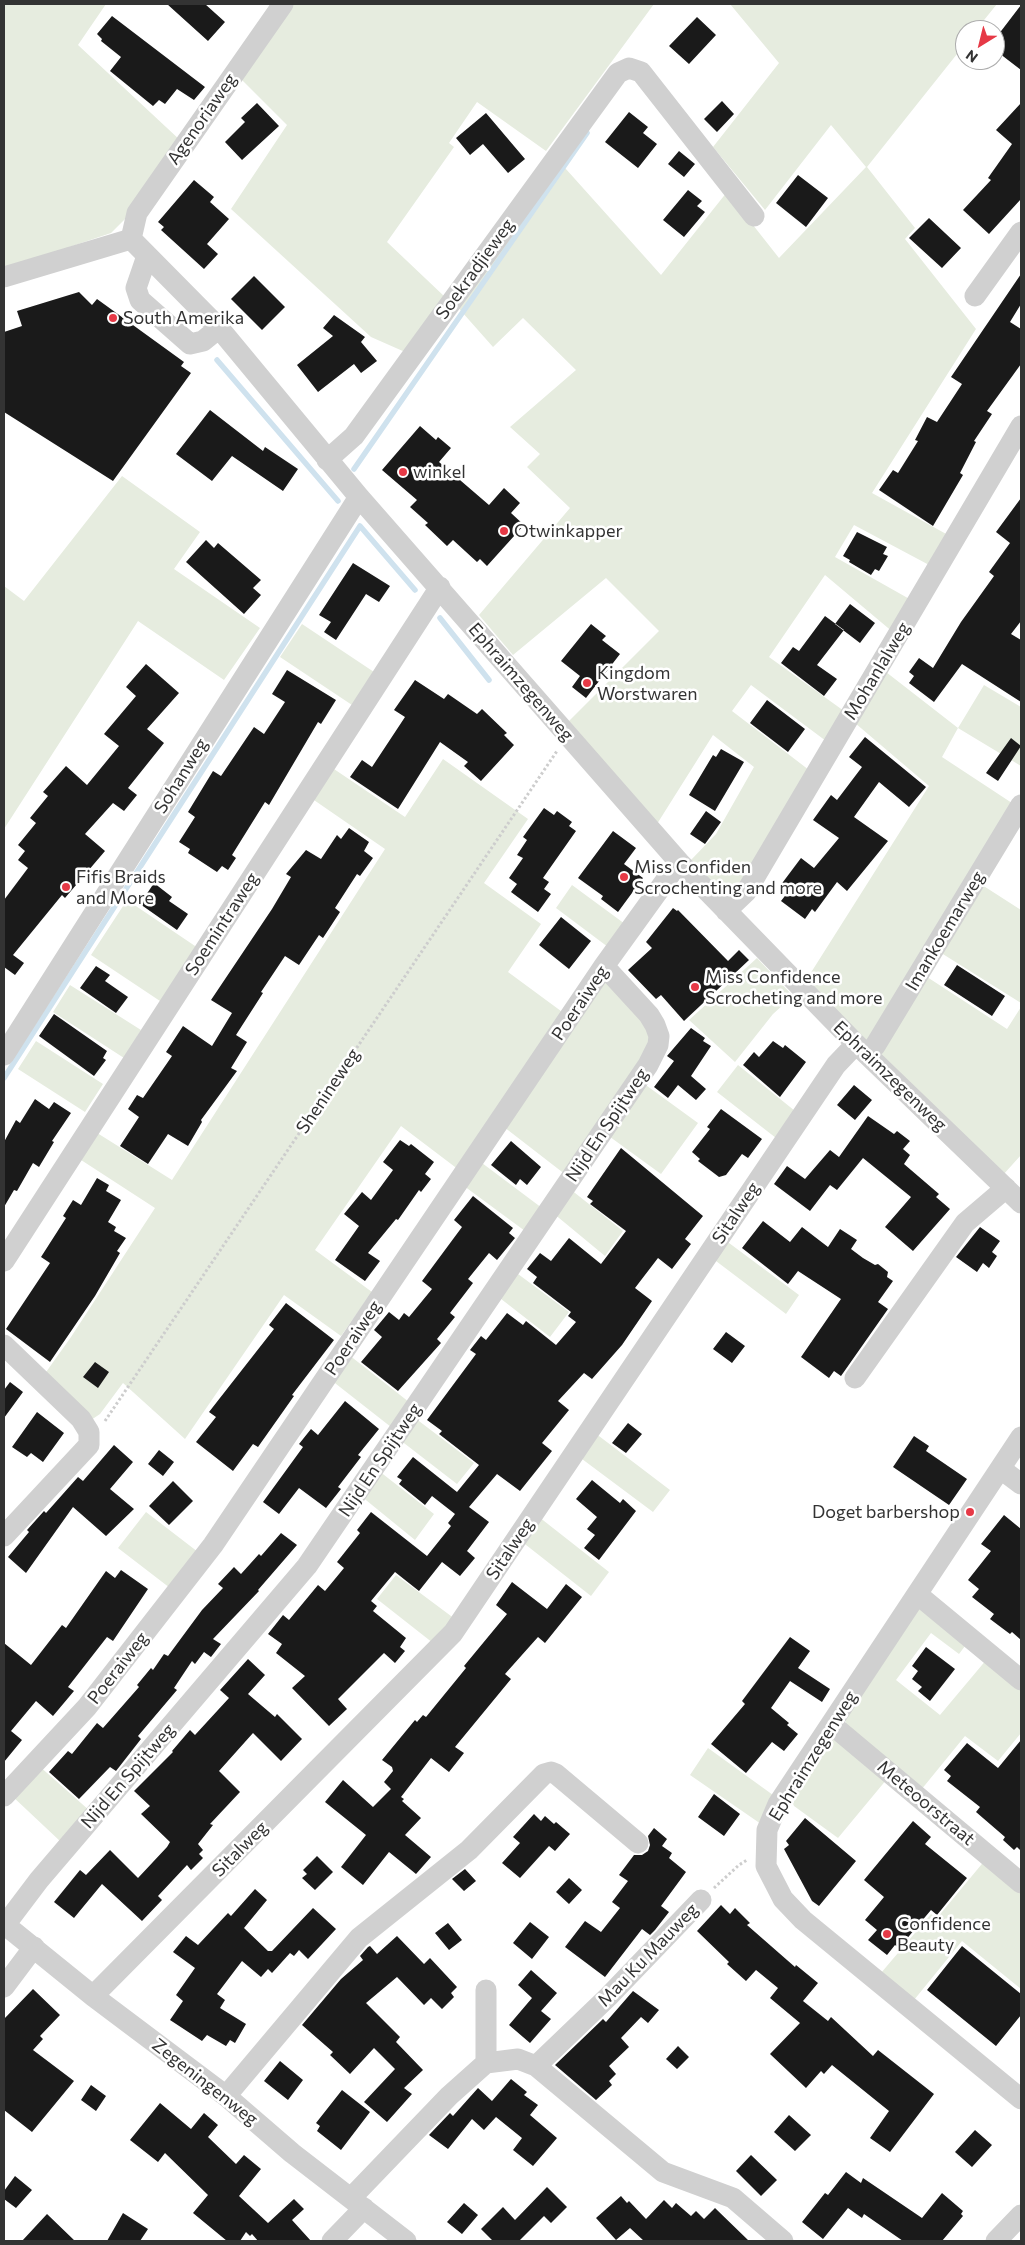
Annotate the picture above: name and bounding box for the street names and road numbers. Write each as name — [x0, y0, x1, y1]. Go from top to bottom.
street label: Agenoriaweg — [163, 69, 241, 169]
street label: Soekradjieweg — [431, 214, 519, 324]
street label: Mohanlalweg — [839, 618, 915, 724]
street label: Ephraimzegenweg — [464, 619, 578, 745]
street label: Sohanweg — [149, 734, 213, 818]
street label: Imankoemarweg — [901, 867, 989, 995]
street label: Soemintraweg — [181, 868, 263, 980]
street label: Poeraiweg — [547, 961, 613, 1045]
street label: Ephraimzegenweg — [829, 1016, 951, 1136]
street label: Shenineweg — [292, 1044, 364, 1138]
street label: Nijd En Spijtweg — [561, 1064, 653, 1186]
street label: Sitalweg — [708, 1178, 764, 1248]
street label: Poeraiweg — [320, 1296, 386, 1380]
street label: Nijd En Spijtweg — [334, 1399, 426, 1521]
street label: Sitalweg — [482, 1514, 538, 1584]
street label: Poeraiweg — [83, 1628, 153, 1708]
street label: Ephraimzegenweg — [764, 1687, 862, 1825]
street label: Nijd En Spijtweg — [76, 1719, 180, 1833]
street label: Meteoorstraat — [873, 1756, 979, 1850]
street label: Sitalweg — [208, 1817, 272, 1881]
street label: Mau Ku Mauweg — [593, 1899, 703, 2011]
street label: Zegeningenweg — [148, 2034, 262, 2130]

